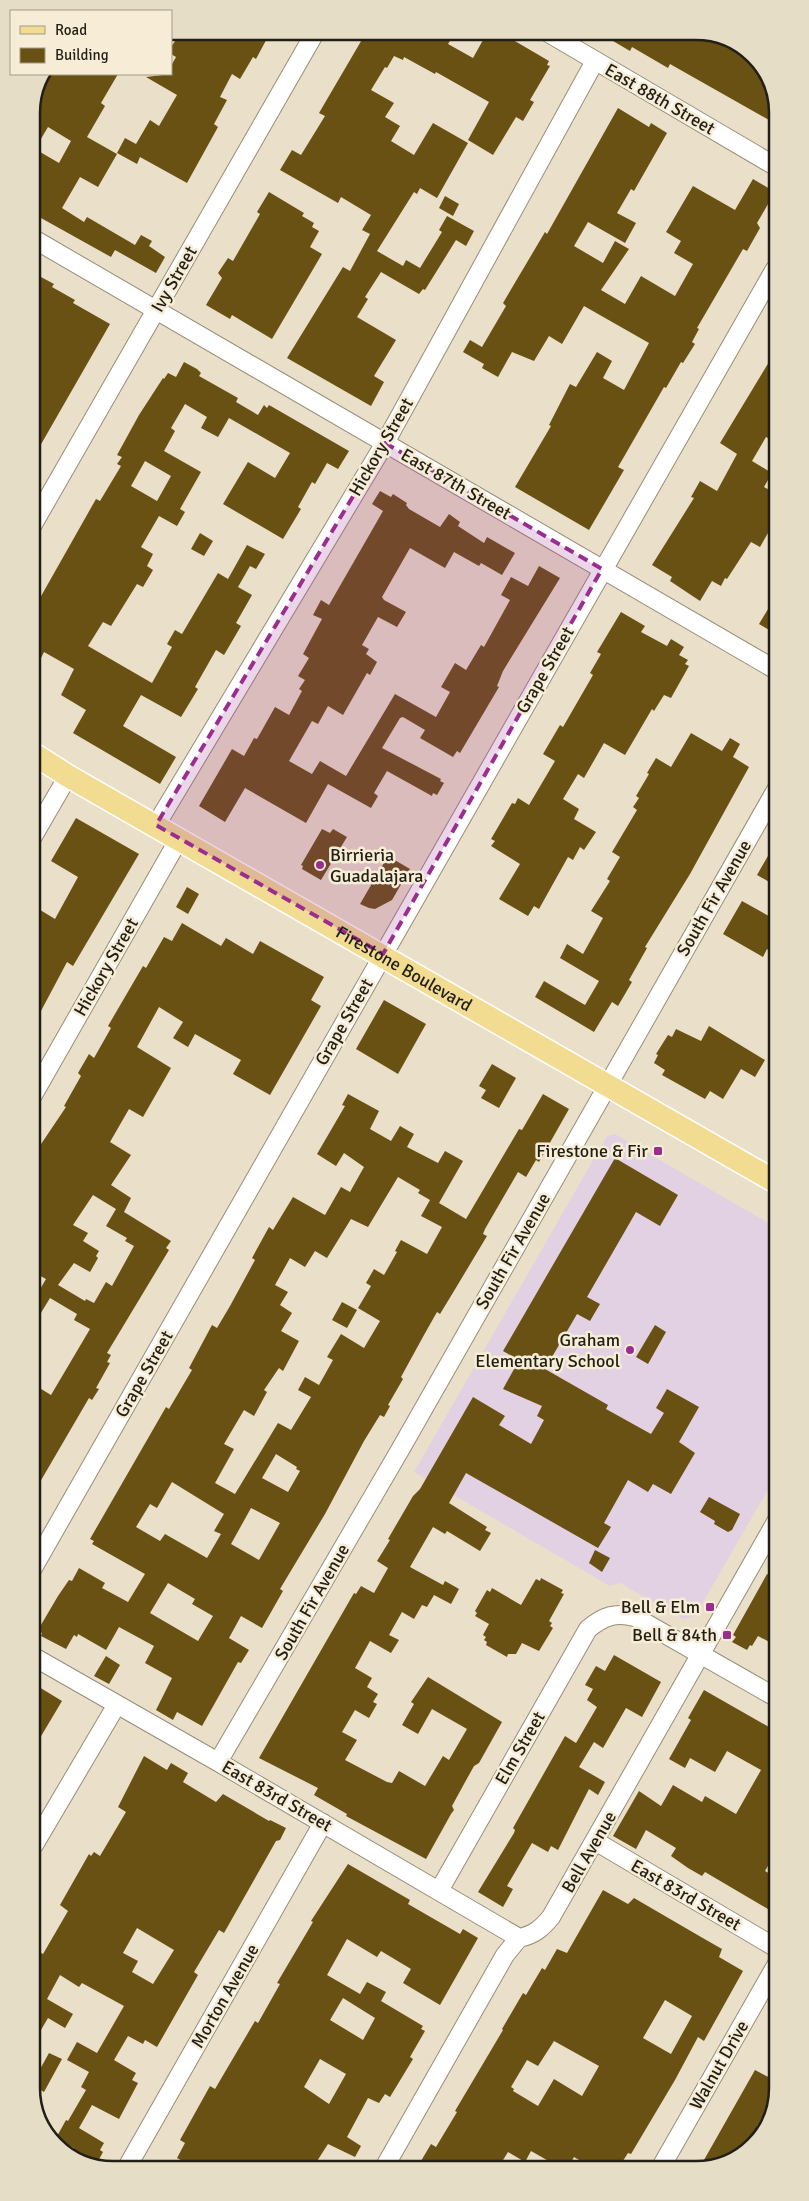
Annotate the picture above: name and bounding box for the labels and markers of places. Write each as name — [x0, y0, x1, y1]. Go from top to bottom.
place label: Birrieria Guadalajara — [330, 844, 423, 887]
marker: Birrieria Guadalajara — [314, 859, 326, 871]
place label: Firestone & Fir — [536, 1140, 648, 1162]
marker: Firestone & Fir — [652, 1145, 664, 1157]
place label: Graham Elementary School — [475, 1329, 620, 1372]
marker: Graham Elementary School — [624, 1344, 636, 1356]
place label: Bell & Elm — [621, 1596, 700, 1618]
marker: Bell & Elm — [704, 1601, 716, 1613]
place label: Bell & 84th — [632, 1624, 717, 1646]
marker: Bell & 84th — [721, 1629, 733, 1641]

